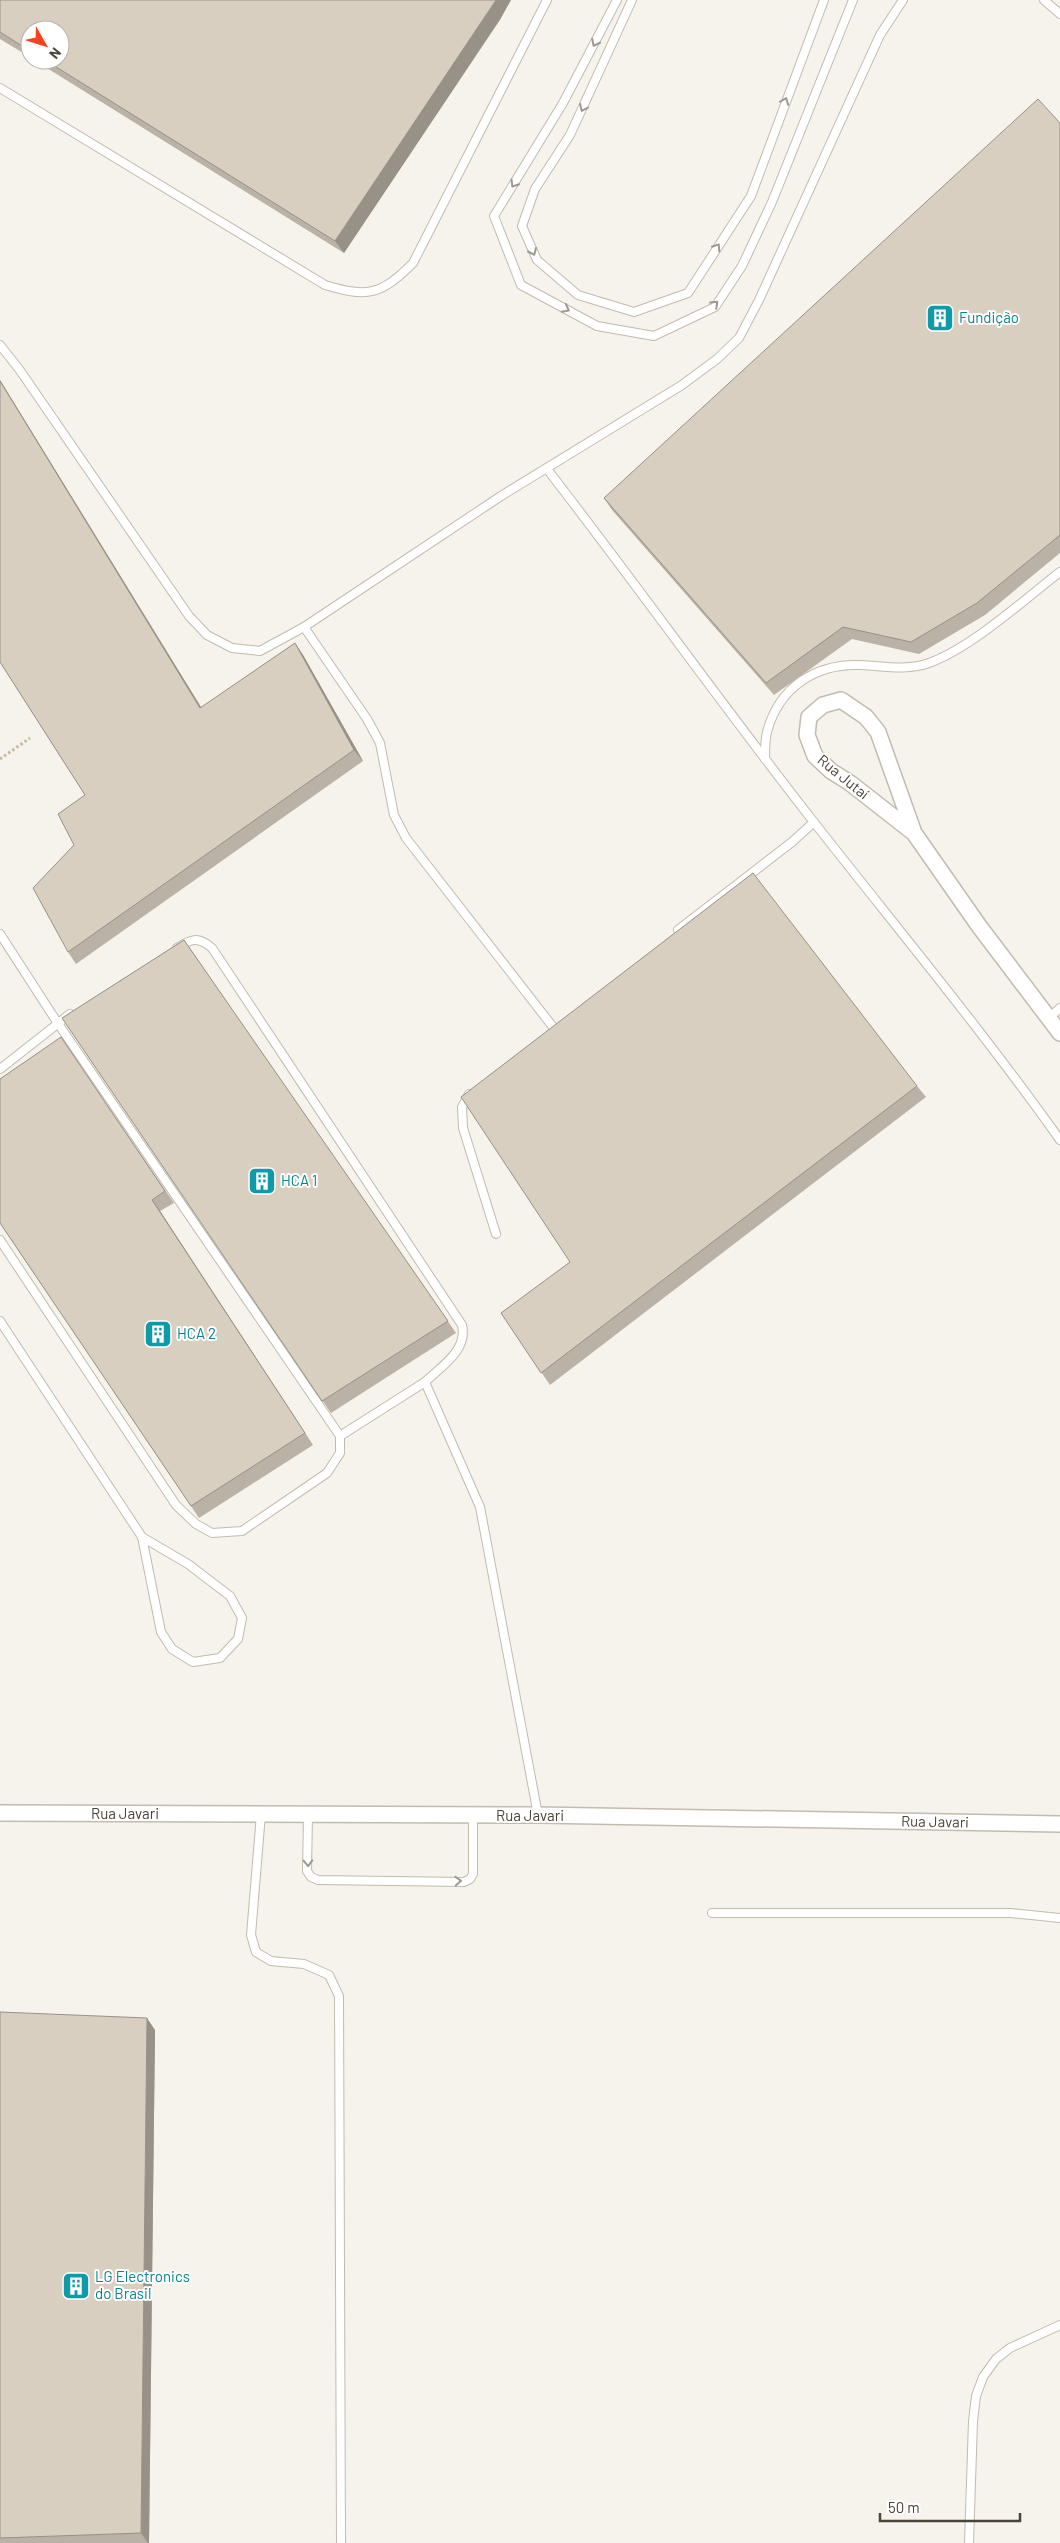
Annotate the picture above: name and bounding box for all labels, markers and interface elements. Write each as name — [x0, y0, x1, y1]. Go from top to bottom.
north arrow — [20, 20, 70, 70]
one-way arrow — [591, 38, 601, 47]
text: N — [46, 45, 65, 62]
one-way arrow — [779, 97, 789, 106]
one-way arrow — [578, 103, 589, 112]
one-way arrow — [510, 179, 520, 188]
one-way arrow — [711, 244, 721, 253]
one-way arrow — [527, 247, 538, 256]
one-way arrow — [709, 301, 718, 310]
one-way arrow — [561, 303, 570, 313]
building icon: Fundição — [925, 303, 955, 333]
place label: Fundição — [959, 308, 1019, 326]
street label: Rua Jutaí — [814, 750, 873, 802]
building icon: HCA 1 — [247, 1166, 277, 1196]
place label: HCA 1 — [281, 1171, 317, 1189]
building icon: HCA 2 — [143, 1319, 173, 1349]
place label: HCA 2 — [177, 1324, 216, 1342]
street label: Rua Javari — [91, 1804, 159, 1822]
street label: Rua Javari — [496, 1806, 564, 1824]
street label: Rua Javari — [901, 1811, 969, 1831]
one-way arrow — [303, 1860, 313, 1867]
one-way arrow — [455, 1875, 463, 1886]
place label: LG Electronics do Brasil — [95, 2267, 190, 2302]
building icon: LG Electronics do Brasil — [61, 2271, 91, 2301]
scale bar — [880, 2490, 1020, 2522]
text: 50 m — [888, 2498, 920, 2516]

